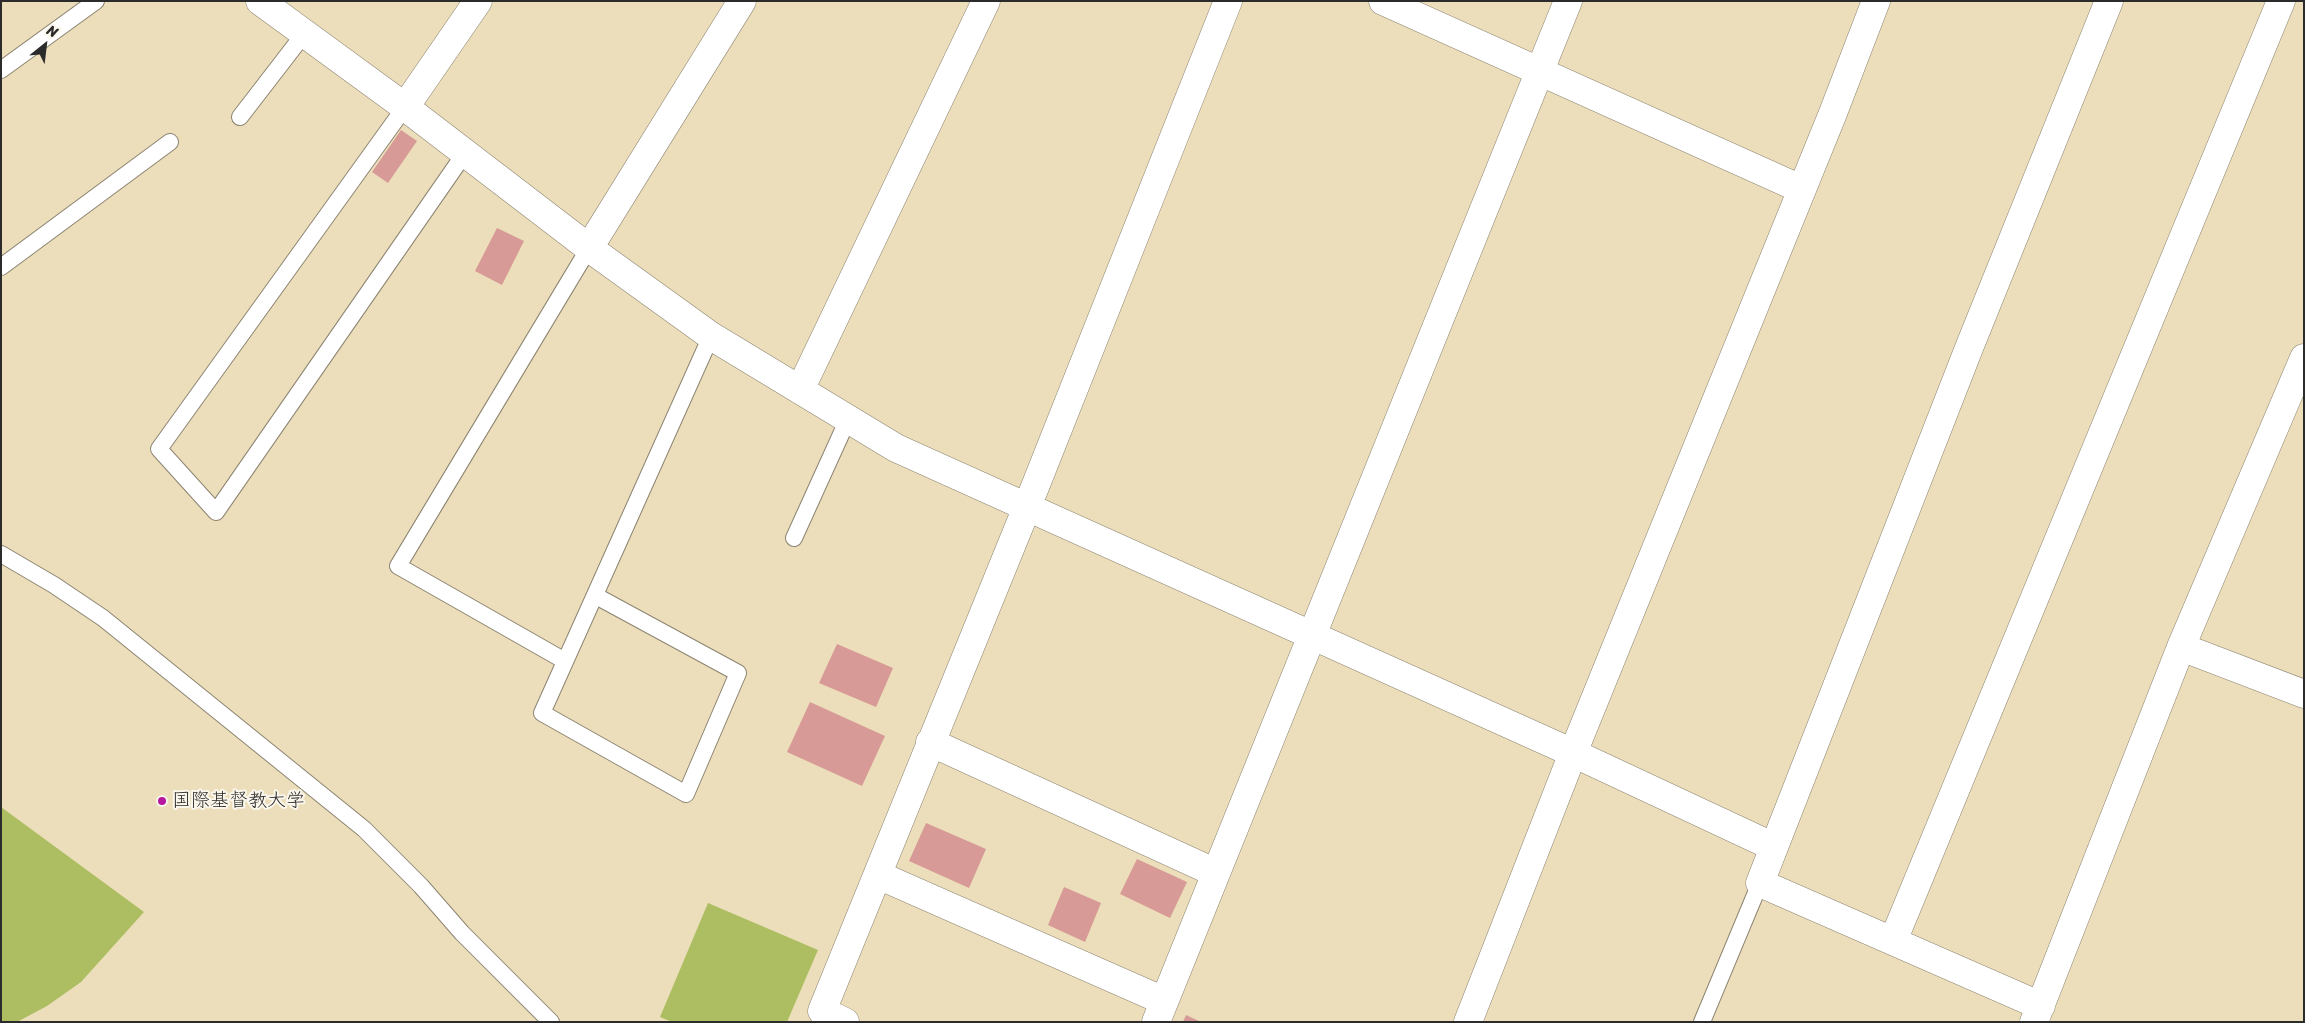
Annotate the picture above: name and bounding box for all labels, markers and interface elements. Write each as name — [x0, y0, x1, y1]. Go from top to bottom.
text: N — [42, 18, 63, 45]
north arrow — [20, 20, 70, 70]
place label: 国際基督教大学 — [172, 790, 305, 812]
marker: 国際基督教大学 — [156, 795, 168, 807]

